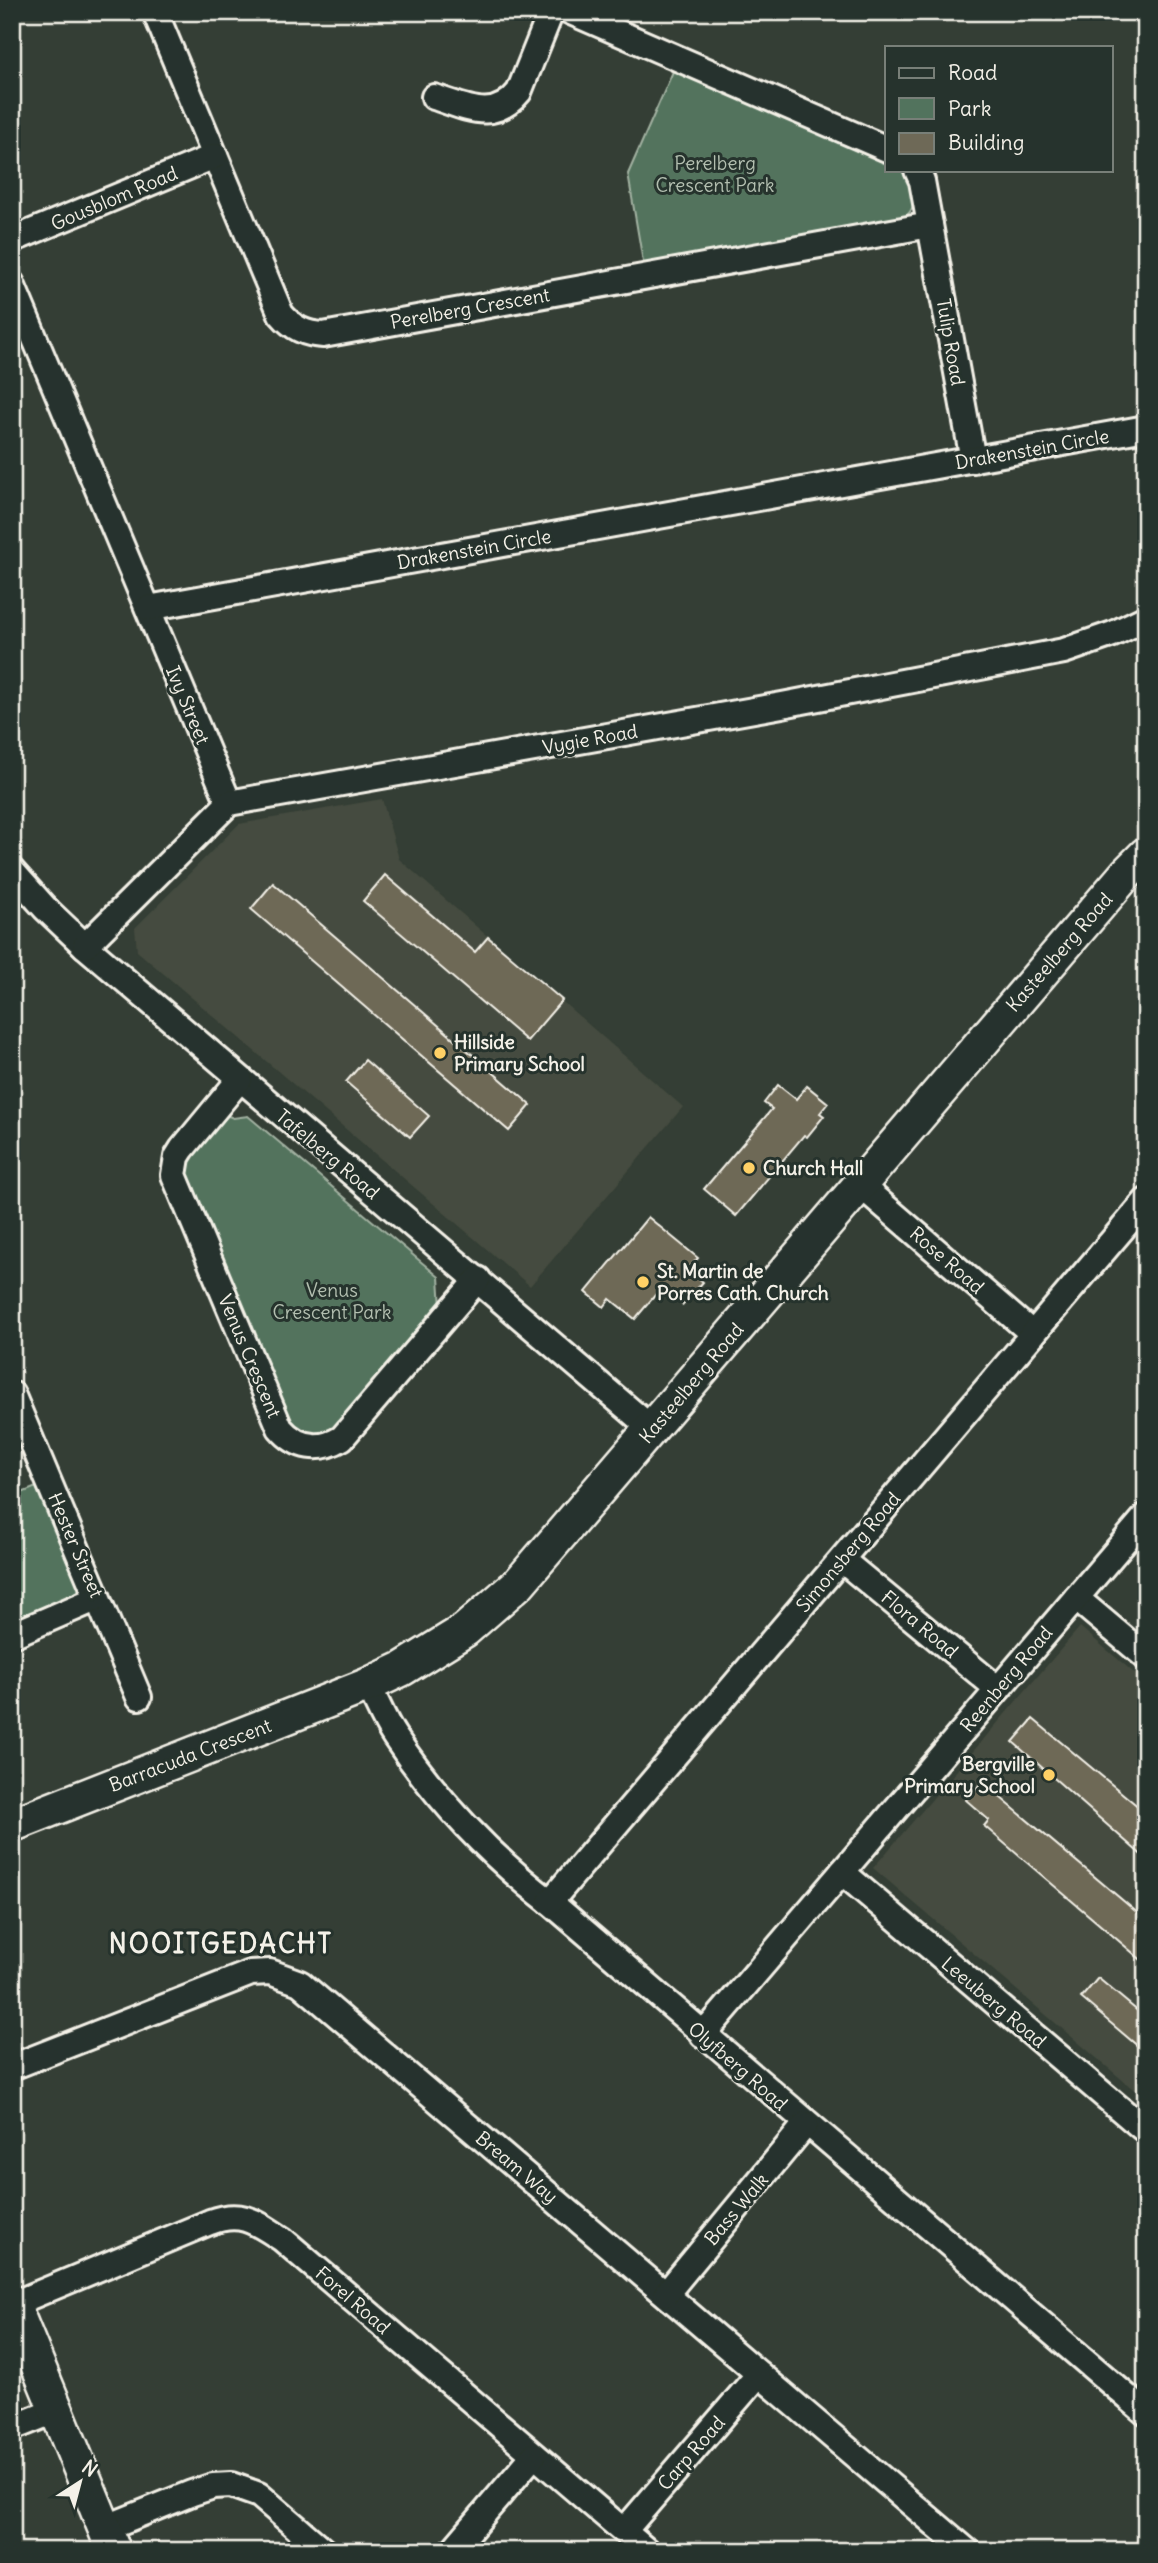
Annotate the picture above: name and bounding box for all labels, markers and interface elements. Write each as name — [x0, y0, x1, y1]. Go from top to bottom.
legend — [885, 46, 1112, 172]
text: Road — [948, 59, 997, 86]
text: Park — [948, 95, 991, 122]
text: Building — [948, 129, 1024, 156]
park label: Perelberg Crescent Park — [655, 151, 775, 197]
street label: Gousblom Road — [47, 161, 181, 235]
street label: Perelberg Crescent — [389, 282, 551, 334]
street label: Tulip Road — [932, 297, 970, 387]
street label: Drakenstein Circle — [953, 424, 1111, 474]
street label: Drakenstein Circle — [395, 524, 553, 574]
street label: Ivy Street — [161, 662, 215, 748]
street label: Vygie Road — [541, 719, 639, 759]
street label: Kasteelberg Road — [1001, 888, 1117, 1016]
place label: Hillside Primary School — [454, 1030, 585, 1076]
marker: Hillside Primary School — [432, 1045, 448, 1061]
street label: Tafelberg Road — [271, 1104, 385, 1204]
place label: Church Hall — [763, 1156, 863, 1180]
marker: Church Hall — [741, 1160, 757, 1176]
street label: Rose Road — [905, 1221, 989, 1299]
place label: St. Martin de Porres Cath. Church — [657, 1259, 829, 1305]
marker: St. Martin de Porres Cath. Church — [635, 1274, 651, 1290]
park label: Venus Crescent Park — [272, 1278, 392, 1324]
street label: Venus Crescent — [213, 1291, 287, 1421]
street label: Kasteelberg Road — [634, 1318, 748, 1448]
street label: Simonsberg Road — [791, 1487, 905, 1617]
street label: Hester Street — [43, 1489, 109, 1601]
street label: Flora Road — [877, 1585, 963, 1663]
street label: Reenberg Road — [955, 1621, 1057, 1737]
street label: Barracuda Crescent — [105, 1713, 275, 1797]
place label: Bergville Primary School — [904, 1752, 1035, 1798]
marker: Bergville Primary School — [1041, 1767, 1057, 1783]
district label: NOOITGEDACHT — [109, 1927, 333, 1960]
street label: Leeuberg Road — [937, 1951, 1051, 2053]
street label: Olyfberg Road — [683, 2016, 793, 2116]
street label: Bream Way — [471, 2126, 563, 2208]
street label: Bass Walk — [699, 2168, 773, 2250]
street label: Forel Road — [311, 2261, 395, 2339]
street label: Carp Road — [652, 2411, 730, 2495]
north arrow — [46, 2448, 116, 2518]
text: N — [78, 2455, 102, 2482]

